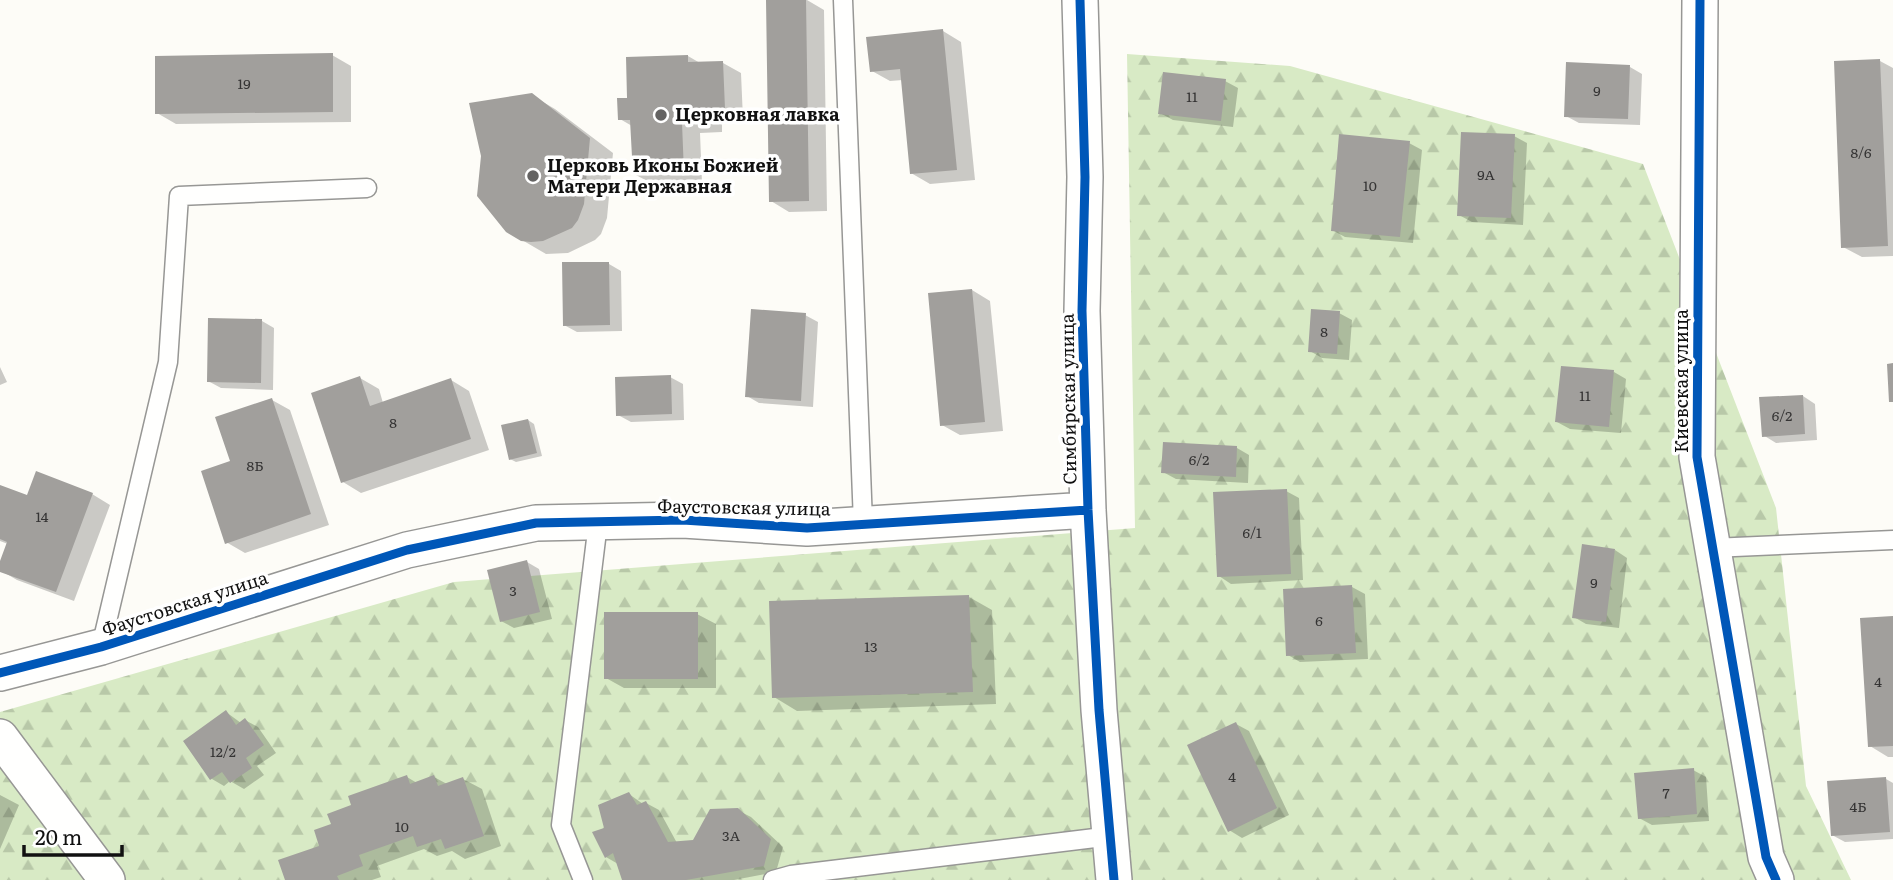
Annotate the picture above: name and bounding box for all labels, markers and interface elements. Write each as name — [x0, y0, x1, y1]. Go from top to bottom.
house number: 19 — [237, 73, 251, 93]
house number: 9 — [1593, 80, 1601, 100]
house number: 11 — [1186, 86, 1198, 106]
place label: Церковная лавка — [675, 100, 840, 127]
marker: Церковная лавка — [653, 107, 669, 123]
house number: 8/6 — [1850, 142, 1872, 162]
place label: Церковь Иконы Божией Матери Державная — [547, 151, 779, 199]
house number: 9А — [1477, 164, 1496, 184]
marker: Церковь Иконы Божией Матери Державная — [525, 168, 541, 184]
house number: 10 — [1363, 175, 1377, 195]
street label: Киевская улица — [1667, 309, 1694, 453]
street label: Симбирская улица — [1053, 313, 1082, 485]
house number: 8 — [1320, 321, 1328, 341]
house number: 11 — [1579, 385, 1591, 405]
house number: 6/2 — [1772, 405, 1792, 425]
house number: 8 — [389, 412, 397, 432]
house number: 6/2 — [1189, 449, 1209, 469]
house number: 8Б — [246, 455, 264, 475]
street label: Фаустовская улица — [657, 491, 831, 522]
house number: 14 — [36, 506, 49, 526]
house number: 6/1 — [1242, 522, 1262, 542]
street label: Фаустовская улица — [98, 563, 271, 642]
house number: 9 — [1590, 572, 1598, 592]
house number: 3 — [509, 580, 517, 600]
house number: 6 — [1315, 610, 1323, 630]
house number: 13 — [864, 636, 878, 656]
house number: 4 — [1874, 671, 1882, 691]
house number: 12/2 — [210, 741, 236, 761]
house number: 4 — [1228, 766, 1236, 786]
house number: 7 — [1662, 782, 1670, 802]
house number: 4Б — [1849, 796, 1867, 816]
scale bar — [24, 814, 122, 858]
house number: 10 — [395, 816, 409, 836]
text: 20 m — [35, 820, 82, 851]
house number: 3А — [722, 825, 741, 845]

